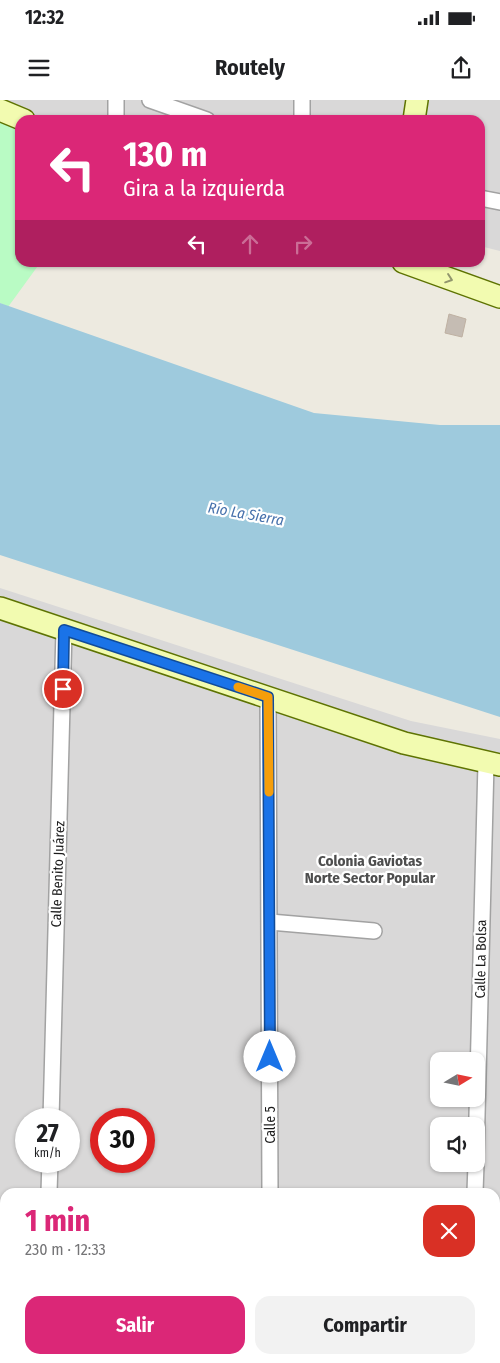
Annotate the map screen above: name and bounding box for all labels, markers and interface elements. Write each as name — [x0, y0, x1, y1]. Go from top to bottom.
text: 12:32 — [25, 6, 64, 29]
icon: menu — [25, 54, 53, 82]
text: Routely — [215, 54, 285, 81]
icon: share — [447, 54, 475, 82]
text: 130 m — [123, 133, 207, 175]
icon: left — [40, 135, 105, 200]
text: Gira a la izquierda — [123, 175, 285, 202]
icon: left — [183, 230, 211, 258]
icon: ahead — [236, 230, 264, 258]
icon: right — [289, 230, 317, 258]
one-way arrow — [444, 273, 453, 283]
water label: Río La Sierra — [207, 498, 286, 530]
pin — [42, 668, 84, 710]
icon: arrive — [49, 675, 77, 703]
street label: Calle Benito Juárez — [48, 820, 68, 928]
district label: Colonia Gaviotas Norte Sector Popular — [305, 852, 436, 887]
street label: Calle La Bolsa — [472, 919, 490, 999]
position arrow — [243, 1030, 295, 1082]
north arrow — [430, 1052, 485, 1108]
map controls — [430, 1052, 485, 1172]
street label: Calle 5 — [262, 1106, 279, 1144]
speed limit sign: 30 — [90, 1108, 155, 1173]
button: sound — [430, 1117, 485, 1172]
text: 27 — [36, 1119, 59, 1149]
text: km/h — [34, 1146, 61, 1160]
text: 1 min — [25, 1203, 90, 1239]
button: close — [423, 1205, 475, 1257]
text: 230 m · 12:33 — [25, 1240, 106, 1259]
button: Salir — [25, 1296, 245, 1354]
button: Compartir — [255, 1296, 475, 1354]

